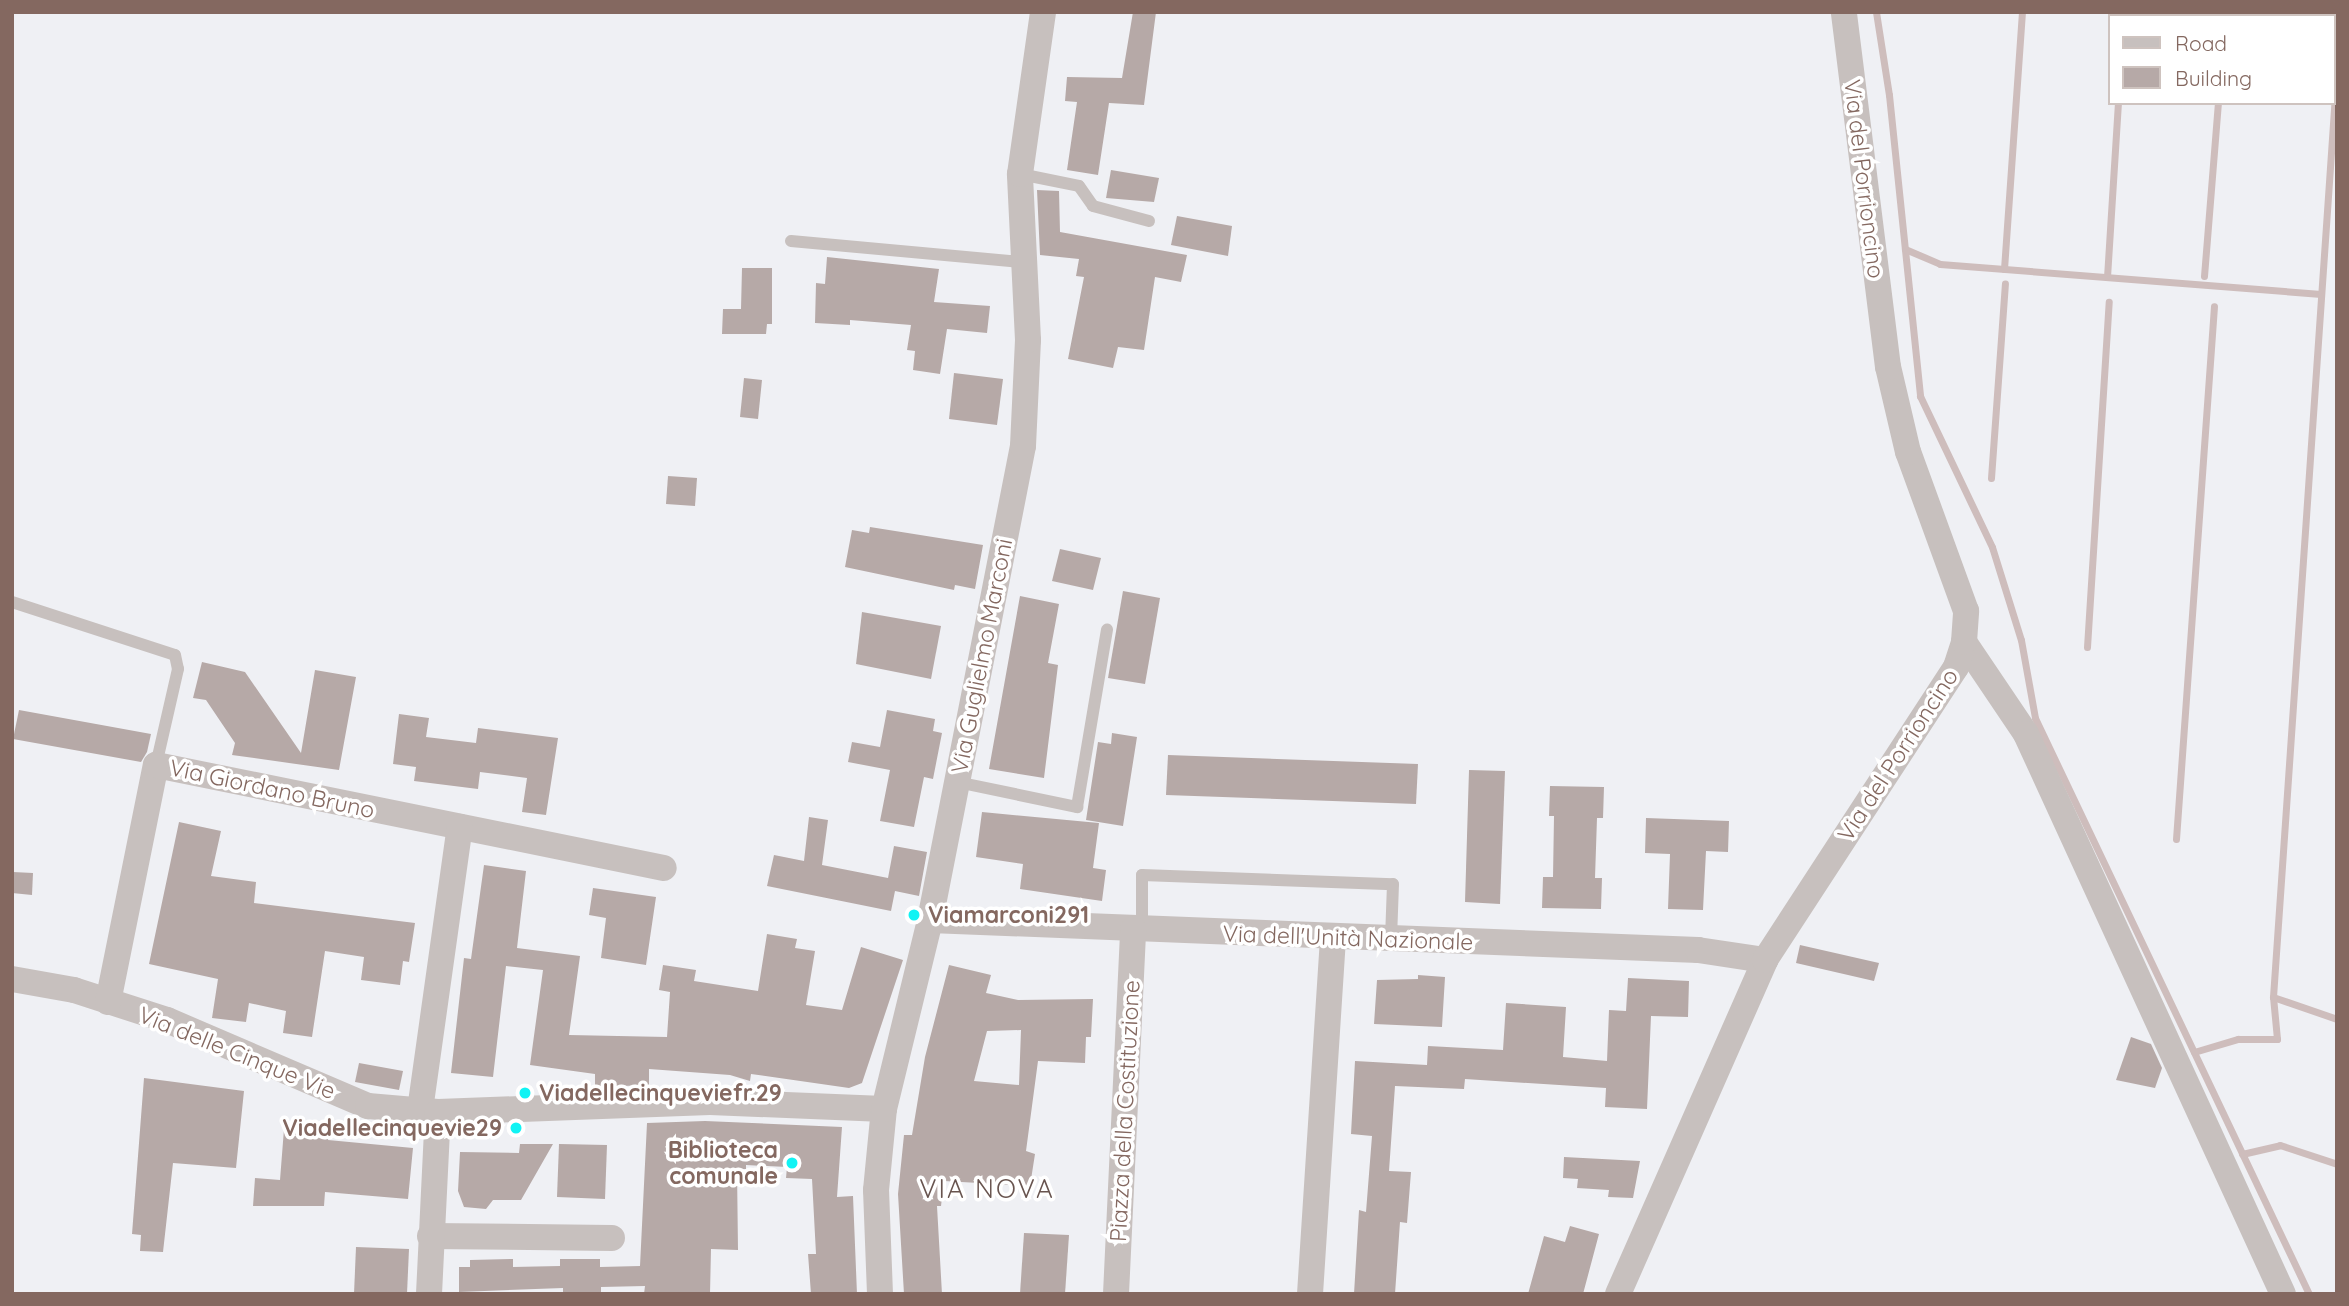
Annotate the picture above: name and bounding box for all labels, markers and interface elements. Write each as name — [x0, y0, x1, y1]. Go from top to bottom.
legend — [2108, 14, 2335, 105]
text: Road — [2175, 30, 2227, 56]
text: Building — [2175, 65, 2252, 91]
street label: Via del Porrioncino — [1838, 78, 1890, 280]
street label: Via Guglielmo Marconi — [946, 536, 1018, 776]
street label: Via del Porrioncino — [1832, 664, 1964, 846]
street label: Via Giordano Bruno — [167, 754, 377, 824]
place label: Viamarconi291 — [928, 901, 1089, 929]
marker: Viamarconi291 — [906, 907, 922, 923]
street label: Via dell'Unità Nazionale — [1222, 920, 1474, 956]
street label: Piazza della Costituzione — [1104, 979, 1146, 1243]
street label: Via delle Cinque Vie — [135, 1001, 339, 1105]
place label: Viadellecinqueviefr.29 — [539, 1079, 782, 1107]
marker: Viadellecinqueviefr.29 — [517, 1085, 533, 1101]
place label: Viadellecinquevie29 — [282, 1114, 502, 1142]
marker: Viadellecinquevie29 — [508, 1120, 524, 1136]
place label: Biblioteca comunale — [668, 1136, 778, 1190]
marker: Biblioteca comunale — [784, 1155, 800, 1171]
district label: VIA NOVA — [920, 1173, 1054, 1205]

